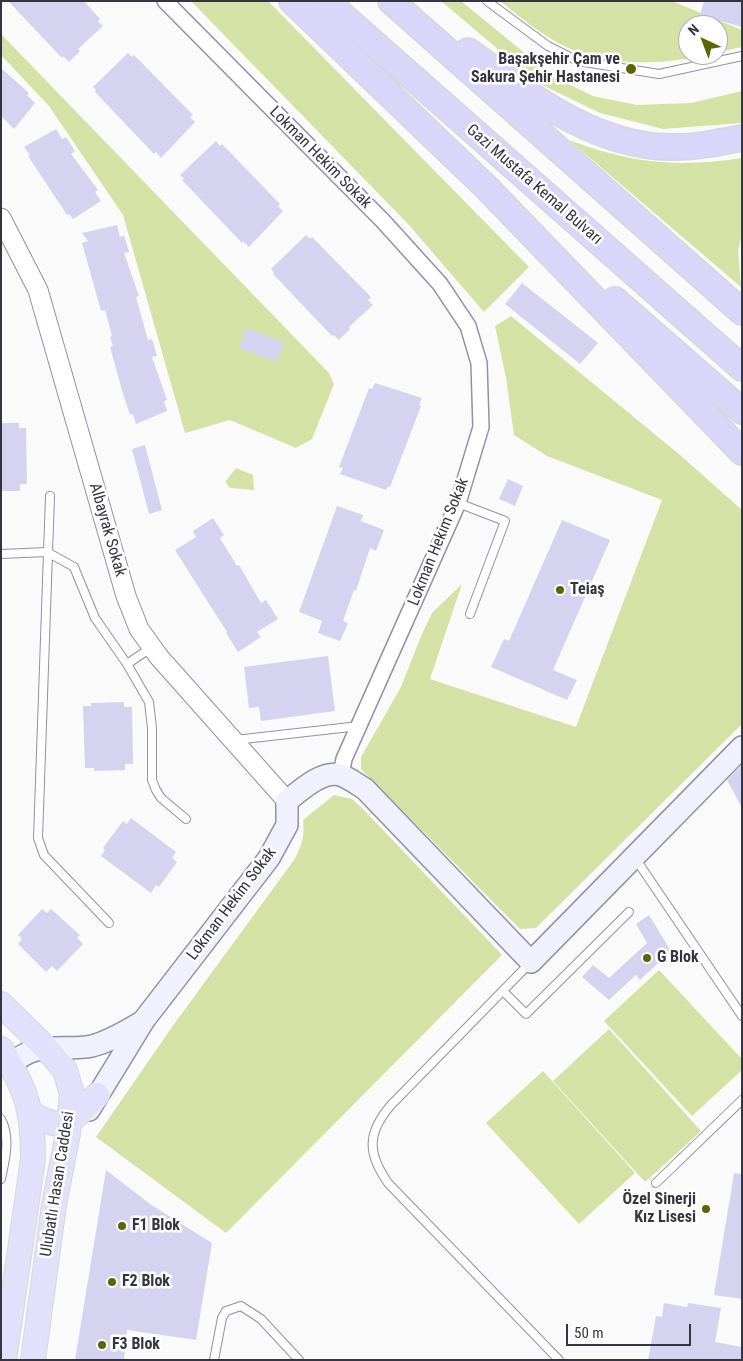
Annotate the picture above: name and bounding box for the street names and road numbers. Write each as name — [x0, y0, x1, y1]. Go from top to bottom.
street label: Lokman Hekim Sokak — [265, 103, 375, 213]
street label: Gazi Mustafa Kemal Bulvarı — [462, 121, 606, 249]
street label: Lokman Hekim Sokak — [405, 475, 473, 609]
street label: Albayrak Sokak — [84, 481, 130, 579]
street label: Lokman Hekim Sokak — [183, 844, 281, 964]
street label: Ulubatlı Hasan Caddesi — [37, 1110, 79, 1258]

